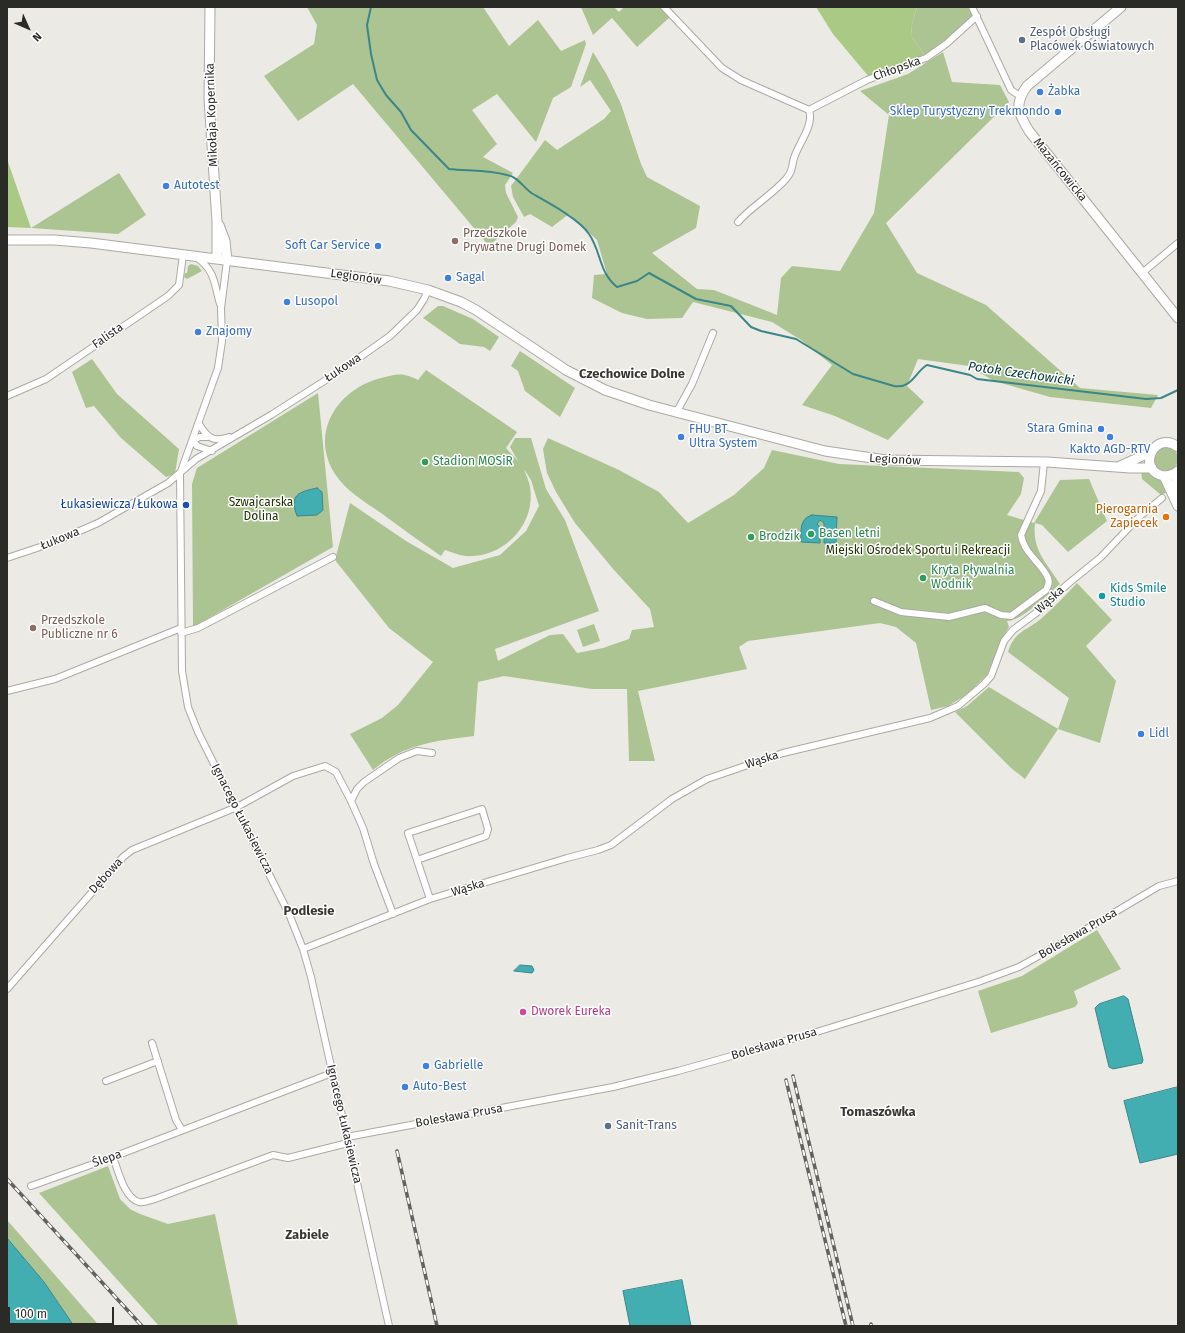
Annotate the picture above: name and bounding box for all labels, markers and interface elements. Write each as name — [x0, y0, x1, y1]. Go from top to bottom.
north arrow — [8, 8, 48, 48]
place label: Zespół Obsługi Placówek Oświatowych — [1030, 26, 1155, 54]
text: N — [30, 30, 44, 44]
marker: Zespół Obsługi Placówek Oświatowych — [1017, 35, 1027, 45]
street label: Chłopska — [871, 54, 923, 84]
street label: Mikołaja Kopernika — [203, 63, 221, 167]
place label: Żabka — [1048, 85, 1080, 99]
marker: Żabka — [1035, 87, 1045, 97]
place label: Sklep Turystyczny Trekmondo — [890, 105, 1050, 119]
marker: Sklep Turystyczny Trekmondo — [1053, 107, 1063, 117]
street label: Mazańcowicka — [1030, 135, 1090, 205]
place label: Autotest — [174, 179, 220, 193]
marker: Autotest — [161, 181, 171, 191]
place label: Przedszkole Prywatne Drugi Domek — [463, 227, 586, 255]
marker: Przedszkole Prywatne Drugi Domek — [450, 236, 460, 246]
place label: Soft Car Service — [285, 239, 370, 253]
marker: Soft Car Service — [373, 241, 383, 251]
street label: Legionów — [330, 266, 382, 288]
place label: Sagal — [456, 271, 485, 285]
marker: Sagal — [443, 273, 453, 283]
place label: Lusopol — [295, 295, 338, 309]
marker: Lusopol — [282, 297, 292, 307]
street label: Falista — [90, 320, 126, 352]
place label: Znajomy — [206, 325, 252, 339]
marker: Znajomy — [193, 327, 203, 337]
street label: Łukowa — [322, 351, 364, 385]
water label: Potok Czechowicki — [967, 359, 1075, 389]
district label: Czechowice Dolne — [579, 366, 685, 382]
place label: Stara Gmina — [1027, 422, 1093, 436]
place label: FHU BT Ultra System — [689, 423, 758, 451]
marker: Stara Gmina — [1096, 424, 1106, 434]
marker: FHU BT Ultra System — [676, 432, 686, 442]
marker: Kakto AGD-RTV — [1105, 432, 1115, 442]
place label: Kakto AGD-RTV — [1070, 443, 1150, 457]
street label: Legionów — [869, 451, 921, 469]
place label: Stadion MOSiR — [433, 455, 513, 469]
marker: Stadion MOSiR — [420, 457, 430, 467]
park label: Szwajcarska Dolina — [229, 496, 293, 524]
place label: Łukasiewicza/Łukowa — [61, 498, 178, 512]
marker: Łukasiewicza/Łukowa — [181, 500, 191, 510]
place label: Pierogarnia Zapiecek — [1096, 503, 1158, 531]
marker: Pierogarnia Zapiecek — [1161, 512, 1171, 522]
street label: Łukowa — [38, 525, 82, 553]
place label: Basen letni — [819, 527, 880, 541]
marker: Basen letni — [806, 529, 816, 539]
place label: Brodzik — [759, 530, 800, 544]
marker: Brodzik — [746, 532, 756, 542]
park label: Miejski Ośrodek Sportu i Rekreacji — [826, 544, 1010, 558]
place label: Kryta Pływalnia Wodnik — [931, 564, 1015, 592]
marker: Kryta Pływalnia Wodnik — [918, 573, 928, 583]
place label: Kids Smile Studio — [1110, 582, 1167, 610]
street label: Wąska — [1033, 583, 1067, 617]
marker: Kids Smile Studio — [1097, 591, 1107, 601]
place label: Przedszkole Publiczne nr 6 — [41, 614, 118, 642]
marker: Przedszkole Publiczne nr 6 — [28, 623, 38, 633]
place label: Lidl — [1149, 727, 1169, 741]
marker: Lidl — [1136, 729, 1146, 739]
street label: Wąska — [744, 748, 780, 772]
street label: Ignacego Łukasiewicza — [208, 761, 276, 877]
street label: Dębowa — [86, 855, 126, 897]
street label: Wąska — [450, 876, 486, 900]
district label: Podlesie — [284, 903, 334, 919]
street label: Bolesława Prusa — [1036, 906, 1120, 962]
place label: Dworek Eureka — [531, 1005, 611, 1019]
marker: Dworek Eureka — [518, 1007, 528, 1017]
street label: Bolesława Prusa — [730, 1025, 818, 1063]
place label: Gabrielle — [434, 1059, 483, 1073]
marker: Gabrielle — [421, 1061, 431, 1071]
street label: Ignacego Łukasiewicza — [323, 1063, 365, 1185]
place label: Auto-Best — [413, 1080, 467, 1094]
marker: Auto-Best — [400, 1082, 410, 1092]
street label: Bolesława Prusa — [414, 1101, 504, 1131]
district label: Tomaszówka — [840, 1104, 916, 1120]
place label: Sanit-Trans — [616, 1119, 677, 1133]
marker: Sanit-Trans — [603, 1121, 613, 1131]
street label: Ślepa — [90, 1147, 124, 1171]
district label: Zabiele — [285, 1227, 329, 1243]
scale bar — [10, 1299, 116, 1325]
text: 100 m — [15, 1307, 47, 1321]

